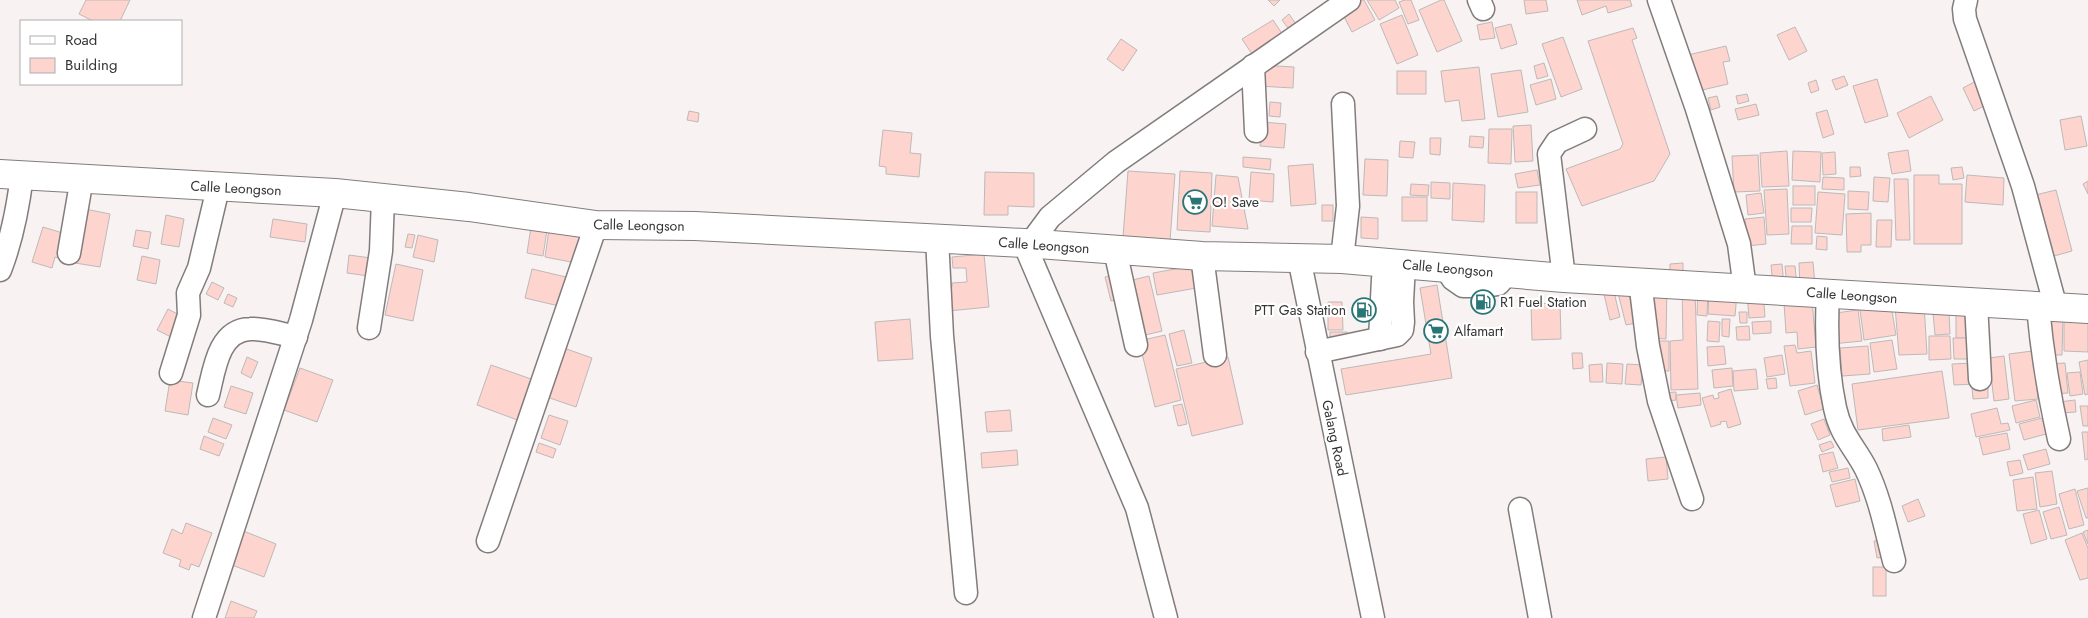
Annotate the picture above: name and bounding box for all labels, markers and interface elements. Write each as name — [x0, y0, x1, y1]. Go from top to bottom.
legend — [20, 20, 182, 85]
text: Road — [65, 29, 97, 51]
text: Building — [65, 54, 117, 76]
street label: Calle Leongson — [190, 176, 282, 200]
supermarket icon: O! Save — [1182, 189, 1208, 215]
place label: O! Save — [1212, 192, 1259, 212]
street label: Calle Leongson — [593, 214, 685, 236]
street label: Calle Leongson — [998, 232, 1090, 258]
street label: Calle Leongson — [1402, 254, 1494, 282]
street label: Calle Leongson — [1806, 282, 1898, 308]
fuel station icon: R1 Fuel Station — [1470, 289, 1496, 315]
place label: R1 Fuel Station — [1500, 292, 1587, 312]
fuel station icon: PTT Gas Station — [1351, 297, 1377, 323]
place label: PTT Gas Station — [1254, 300, 1346, 320]
supermarket icon: Alfamart — [1423, 318, 1449, 344]
place label: Alfamart — [1454, 321, 1504, 341]
street label: Galang Road — [1317, 398, 1353, 478]

